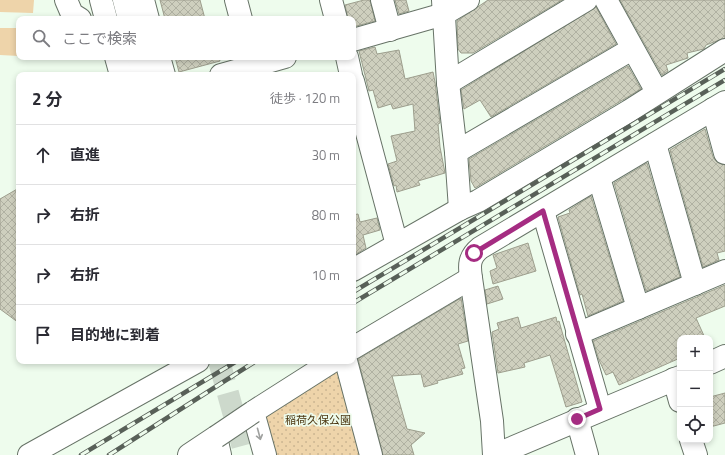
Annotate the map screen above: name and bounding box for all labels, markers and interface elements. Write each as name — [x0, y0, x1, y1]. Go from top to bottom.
search box — [16, 16, 356, 60]
icon: search — [30, 27, 52, 49]
text: ここで検索 — [62, 27, 137, 50]
text: 2 分 — [32, 86, 62, 112]
text: 徒歩 · 120 m — [270, 88, 340, 108]
text: 直進 — [70, 143, 100, 166]
icon: ahead — [32, 144, 54, 166]
text: 30 m — [312, 145, 340, 165]
text: 右折 — [70, 203, 100, 226]
icon: right — [32, 204, 54, 226]
text: 80 m — [312, 205, 340, 225]
route start — [465, 244, 483, 262]
text: 右折 — [70, 263, 100, 286]
icon: right — [32, 264, 54, 286]
text: 10 m — [312, 265, 340, 285]
text: 目的地に到着 — [70, 323, 160, 346]
icon: arrive — [32, 324, 54, 346]
map controls — [677, 335, 713, 443]
button: + — [677, 335, 713, 371]
button: − — [677, 371, 713, 407]
button: locate — [677, 407, 713, 443]
route end — [568, 410, 586, 428]
park label: 稲荷久保公園 — [285, 412, 351, 428]
one-way arrow — [256, 427, 263, 440]

